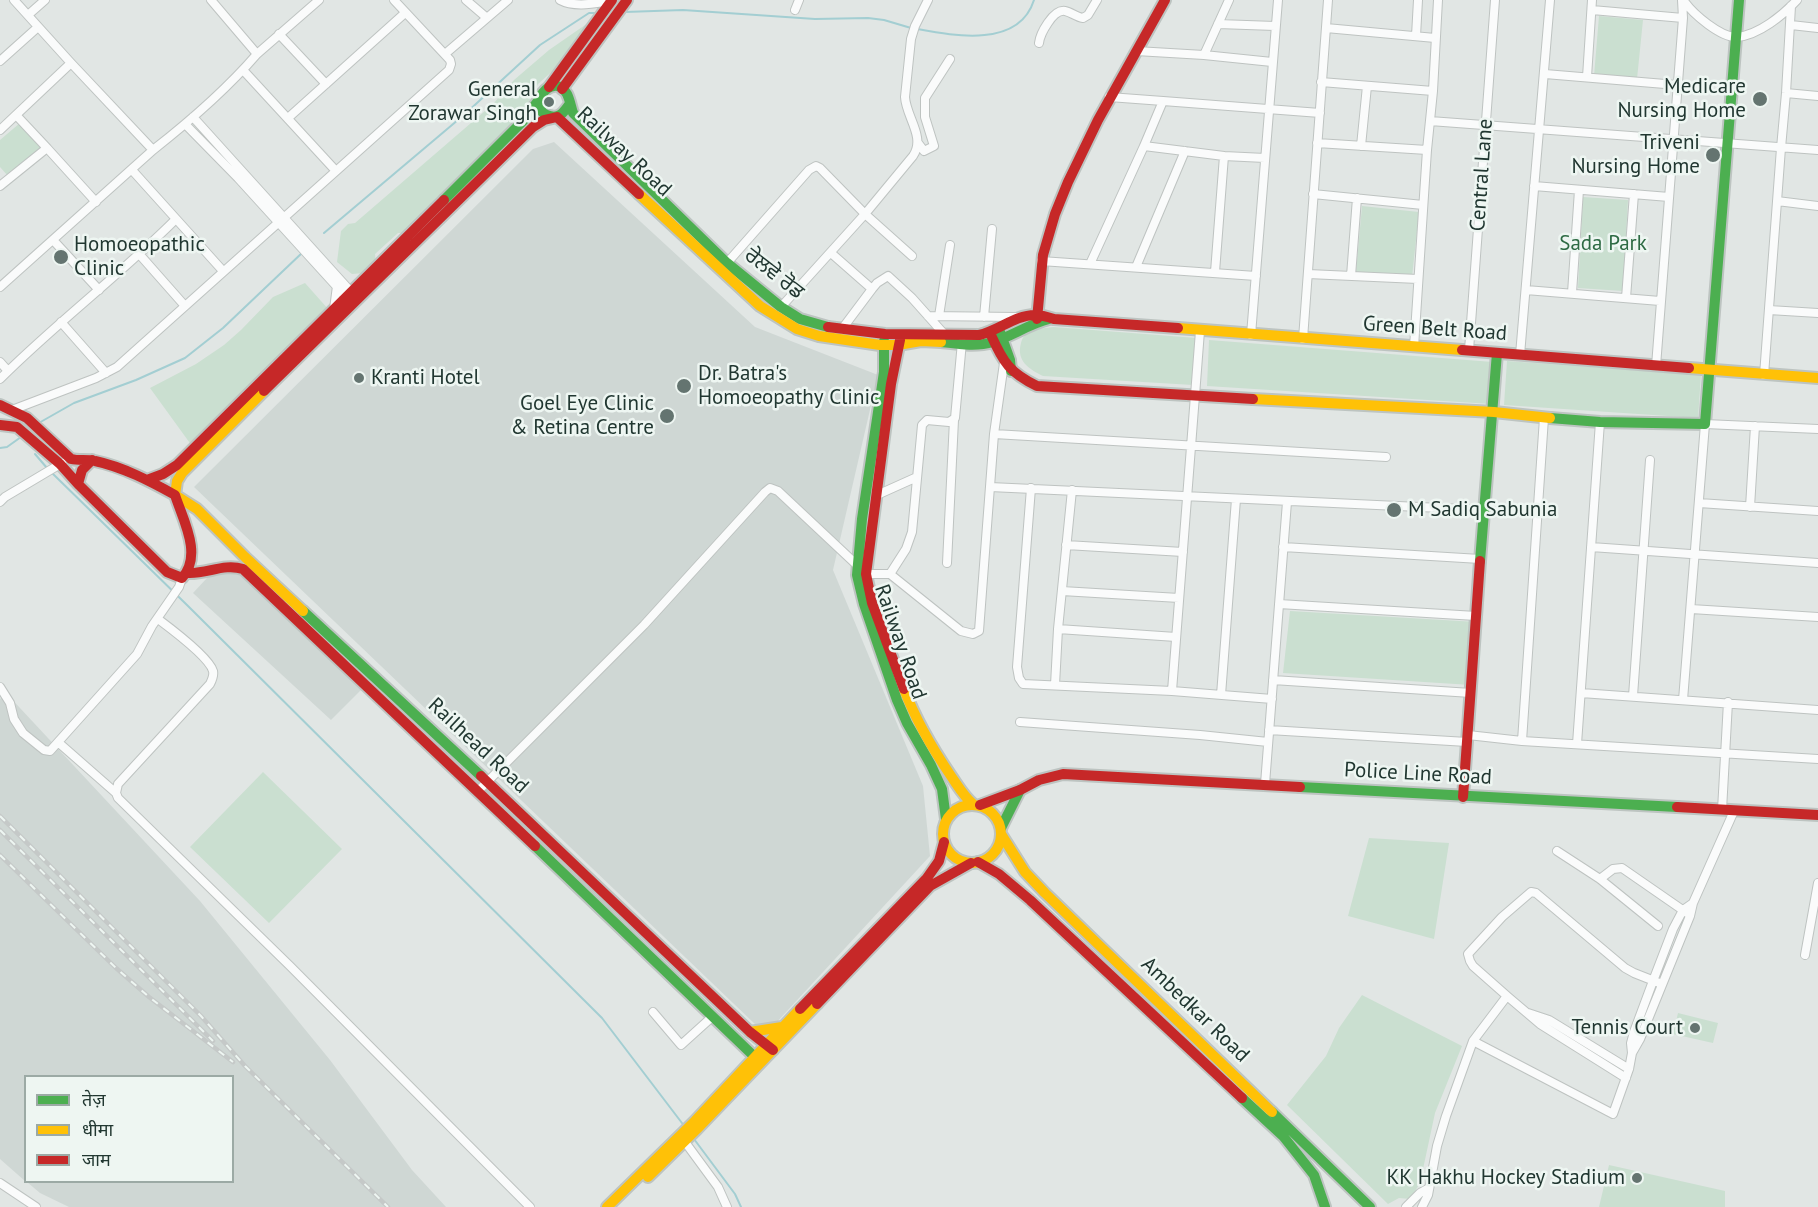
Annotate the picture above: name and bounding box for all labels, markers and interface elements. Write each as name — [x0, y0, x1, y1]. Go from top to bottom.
place label: Medicare Nursing Home — [1617, 74, 1746, 124]
place label: General Zorawar Singh — [408, 77, 537, 127]
marker: Medicare Nursing Home — [1751, 90, 1769, 108]
marker: General Zorawar Singh — [542, 95, 556, 109]
street label: Railway Road — [571, 102, 677, 202]
street label: Central Lane — [1465, 118, 1499, 232]
place label: Triveni Nursing Home — [1571, 130, 1700, 180]
marker: Triveni Nursing Home — [1704, 146, 1722, 164]
park label: Sada Park — [1559, 231, 1647, 257]
place label: Homoeopathic Clinic — [74, 232, 205, 282]
street label: ਰੇਲਵੇ ਰੋਡ — [739, 243, 809, 305]
marker: Homoeopathic Clinic — [52, 248, 70, 266]
street label: Green Belt Road — [1362, 311, 1508, 347]
place label: Dr. Batra's Homoeopathy Clinic — [698, 361, 879, 411]
place label: Kranti Hotel — [371, 365, 480, 391]
marker: Kranti Hotel — [352, 371, 366, 385]
marker: Dr. Batra's Homoeopathy Clinic — [675, 377, 693, 395]
place label: Goel Eye Clinic & Retina Centre — [511, 391, 654, 441]
marker: Goel Eye Clinic & Retina Centre — [658, 407, 676, 425]
place label: M Sadiq Sabunia — [1408, 497, 1557, 523]
marker: M Sadiq Sabunia — [1385, 501, 1403, 519]
street label: Railway Road — [869, 581, 931, 703]
street label: Railhead Road — [422, 693, 534, 799]
street label: Police Line Road — [1343, 758, 1493, 790]
street label: Ambedkar Road — [1136, 952, 1254, 1068]
place label: Tennis Court — [1572, 1015, 1683, 1041]
marker: Tennis Court — [1688, 1021, 1702, 1035]
legend — [24, 1075, 234, 1183]
text: तेज़ — [82, 1088, 106, 1111]
text: धीमा — [82, 1118, 113, 1141]
text: जाम — [82, 1148, 111, 1171]
place label: KK Hakhu Hockey Stadium — [1387, 1165, 1625, 1191]
marker: KK Hakhu Hockey Stadium — [1630, 1171, 1644, 1185]

